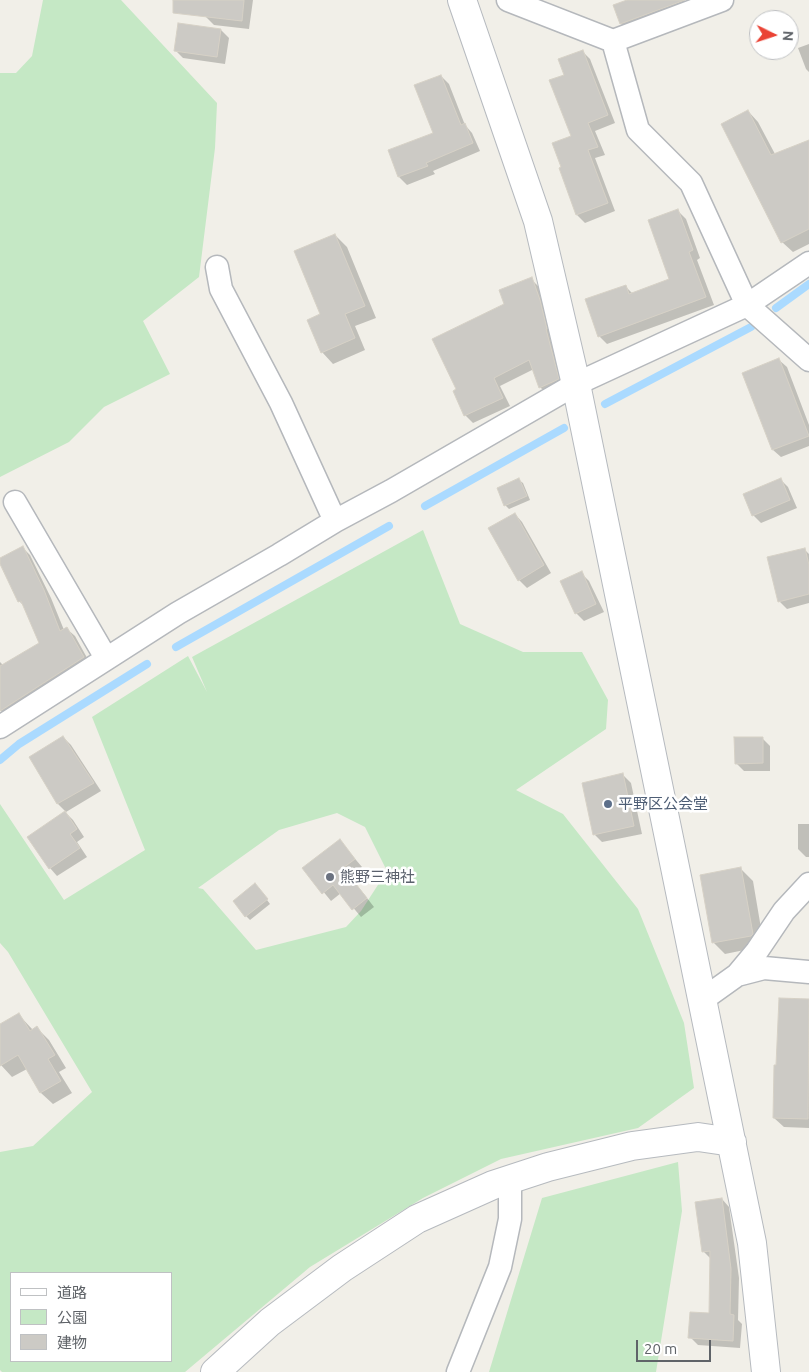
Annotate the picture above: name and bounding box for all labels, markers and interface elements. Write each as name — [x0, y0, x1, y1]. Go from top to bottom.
north arrow — [749, 10, 799, 60]
text: N — [780, 30, 796, 42]
place label: 平野区公会堂 — [618, 795, 708, 813]
marker: 平野区公会堂 — [602, 798, 614, 810]
place label: 熊野三神社 — [340, 868, 415, 886]
marker: 熊野三神社 — [324, 871, 336, 883]
legend — [10, 1272, 172, 1362]
text: 道路 — [57, 1284, 87, 1301]
text: 公園 — [57, 1309, 87, 1326]
scale bar — [639, 1330, 714, 1362]
text: 建物 — [57, 1334, 87, 1351]
text: 20 m — [644, 1340, 677, 1357]

